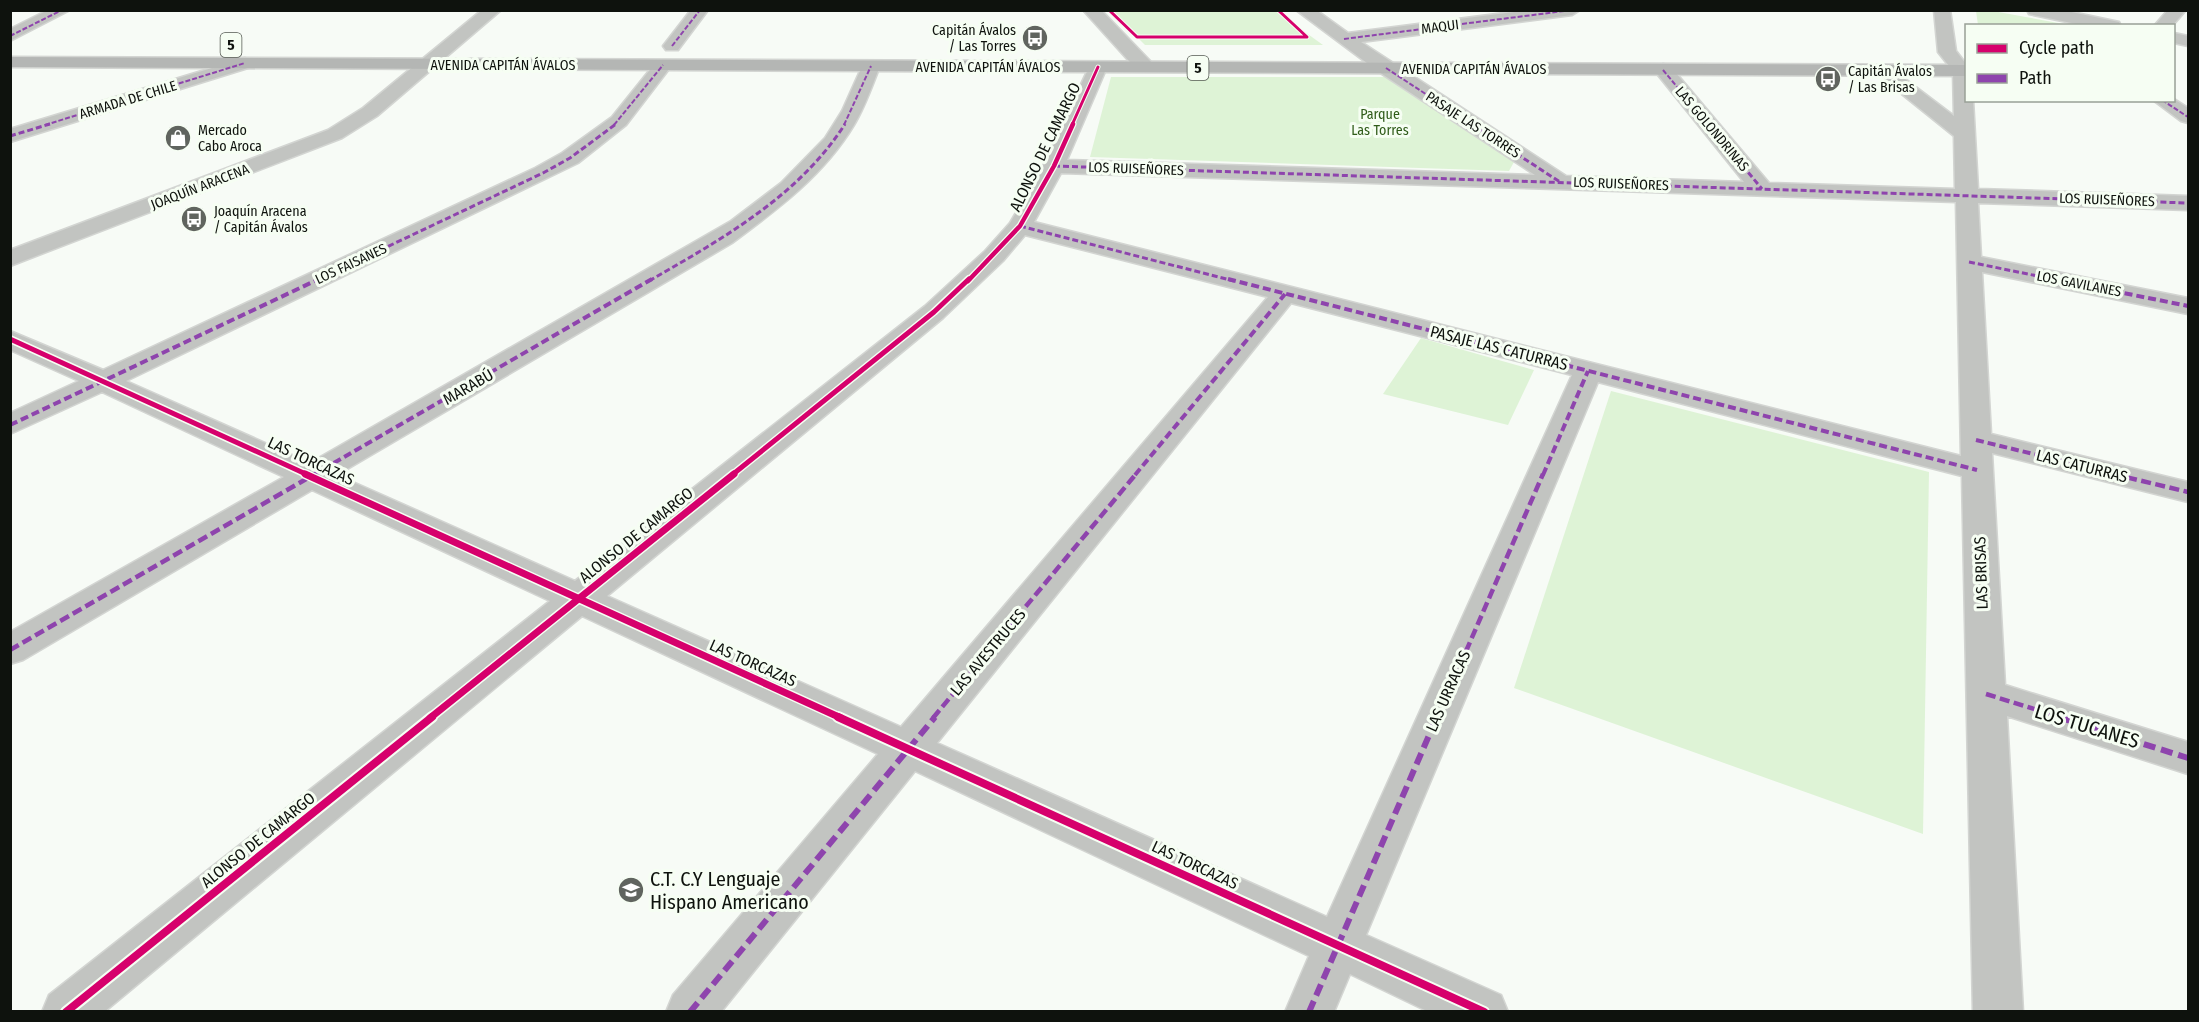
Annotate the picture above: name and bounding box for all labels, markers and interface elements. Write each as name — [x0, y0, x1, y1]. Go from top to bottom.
street label: MAQUI — [1420, 16, 1460, 38]
place label: Capitán Ávalos / Las Torres — [932, 21, 1016, 55]
bus stop icon: Capitán Ávalos / Las Torres — [1020, 23, 1050, 53]
legend — [1965, 24, 2175, 102]
road number: 5 — [220, 33, 242, 57]
text: Cycle path — [2019, 37, 2094, 59]
street label: AVENIDA CAPITÁN ÁVALOS — [431, 56, 575, 74]
road number: 5 — [1188, 56, 1208, 80]
street label: AVENIDA CAPITÁN ÁVALOS — [916, 58, 1060, 76]
street label: AVENIDA CAPITÁN ÁVALOS — [1402, 60, 1546, 78]
place label: Capitán Ávalos / Las Brisas — [1848, 62, 1932, 96]
bus stop icon: Capitán Ávalos / Las Brisas — [1813, 64, 1843, 94]
text: Path — [2019, 67, 2052, 89]
street label: ARMADA DE CHILE — [77, 77, 179, 123]
street label: ALONSO DE CAMARGO — [1006, 79, 1084, 215]
street label: LAS GOLONDRINAS — [1672, 83, 1753, 175]
street label: PASAJE LAS TORRES — [1423, 88, 1523, 162]
park label: Parque Las Torres — [1351, 106, 1409, 139]
place label: Mercado Cabo Aroca — [198, 122, 262, 155]
shop icon: Mercado Cabo Aroca — [163, 123, 193, 153]
street label: JOAQUÍN ARACENA — [148, 159, 252, 214]
street label: LOS RUISEÑORES — [1088, 159, 1184, 179]
street label: LOS RUISEÑORES — [1573, 174, 1669, 194]
street label: LOS RUISEÑORES — [2059, 190, 2155, 210]
place label: Joaquín Aracena / Capitán Ávalos — [214, 203, 308, 236]
bus stop icon: Joaquín Aracena / Capitán Ávalos — [179, 204, 209, 234]
street label: LOS FAISANES — [312, 240, 390, 288]
street label: LOS GAVILANES — [2035, 267, 2123, 301]
street label: PASAJE LAS CATURRAS — [1428, 322, 1570, 374]
street label: MARABÚ — [439, 365, 497, 409]
street label: LAS TORCAZAS — [265, 433, 357, 489]
street label: LAS CATURRAS — [2034, 445, 2130, 487]
street label: ALONSO DE CAMARGO — [575, 483, 697, 587]
street label: LAS BRISAS — [1970, 536, 1992, 610]
street label: LAS AVESTRUCES — [946, 605, 1030, 699]
street label: LAS TORCAZAS — [707, 635, 799, 691]
street label: LAS URRACAS — [1422, 647, 1474, 735]
street label: LOS TUCANES — [2032, 699, 2142, 753]
street label: ALONSO DE CAMARGO — [197, 788, 319, 892]
street label: LAS TORCAZAS — [1149, 837, 1241, 893]
place label: C.T. C.Y Lenguaje Hispano Americano — [650, 867, 809, 914]
school or university icon: C.T. C.Y Lenguaje Hispano Americano — [616, 875, 646, 905]

